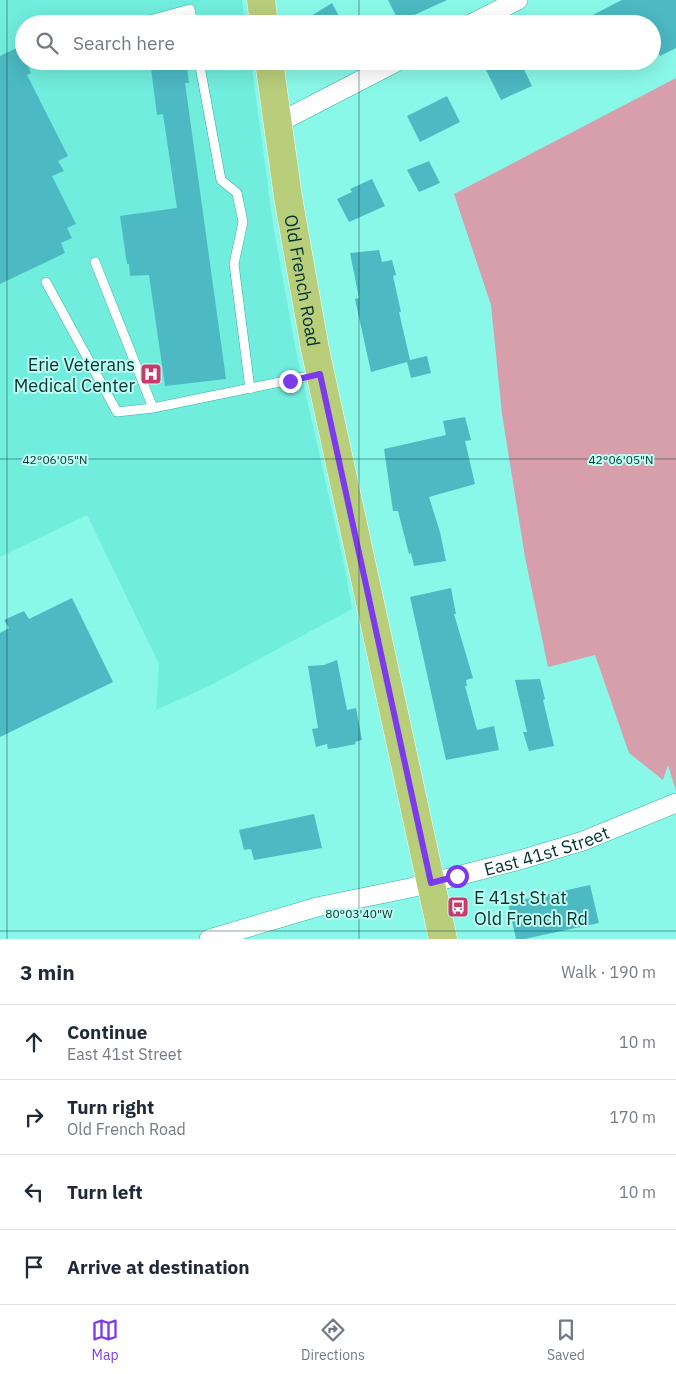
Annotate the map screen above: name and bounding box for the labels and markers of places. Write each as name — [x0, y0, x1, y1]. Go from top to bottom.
place label: Erie Veterans Medical Center — [14, 353, 135, 397]
hospital icon: Erie Veterans Medical Center — [139, 362, 163, 386]
place label: E 41st St at Old French Rd — [474, 886, 588, 930]
bus stop icon: E 41st St at Old French Rd — [446, 895, 470, 919]

